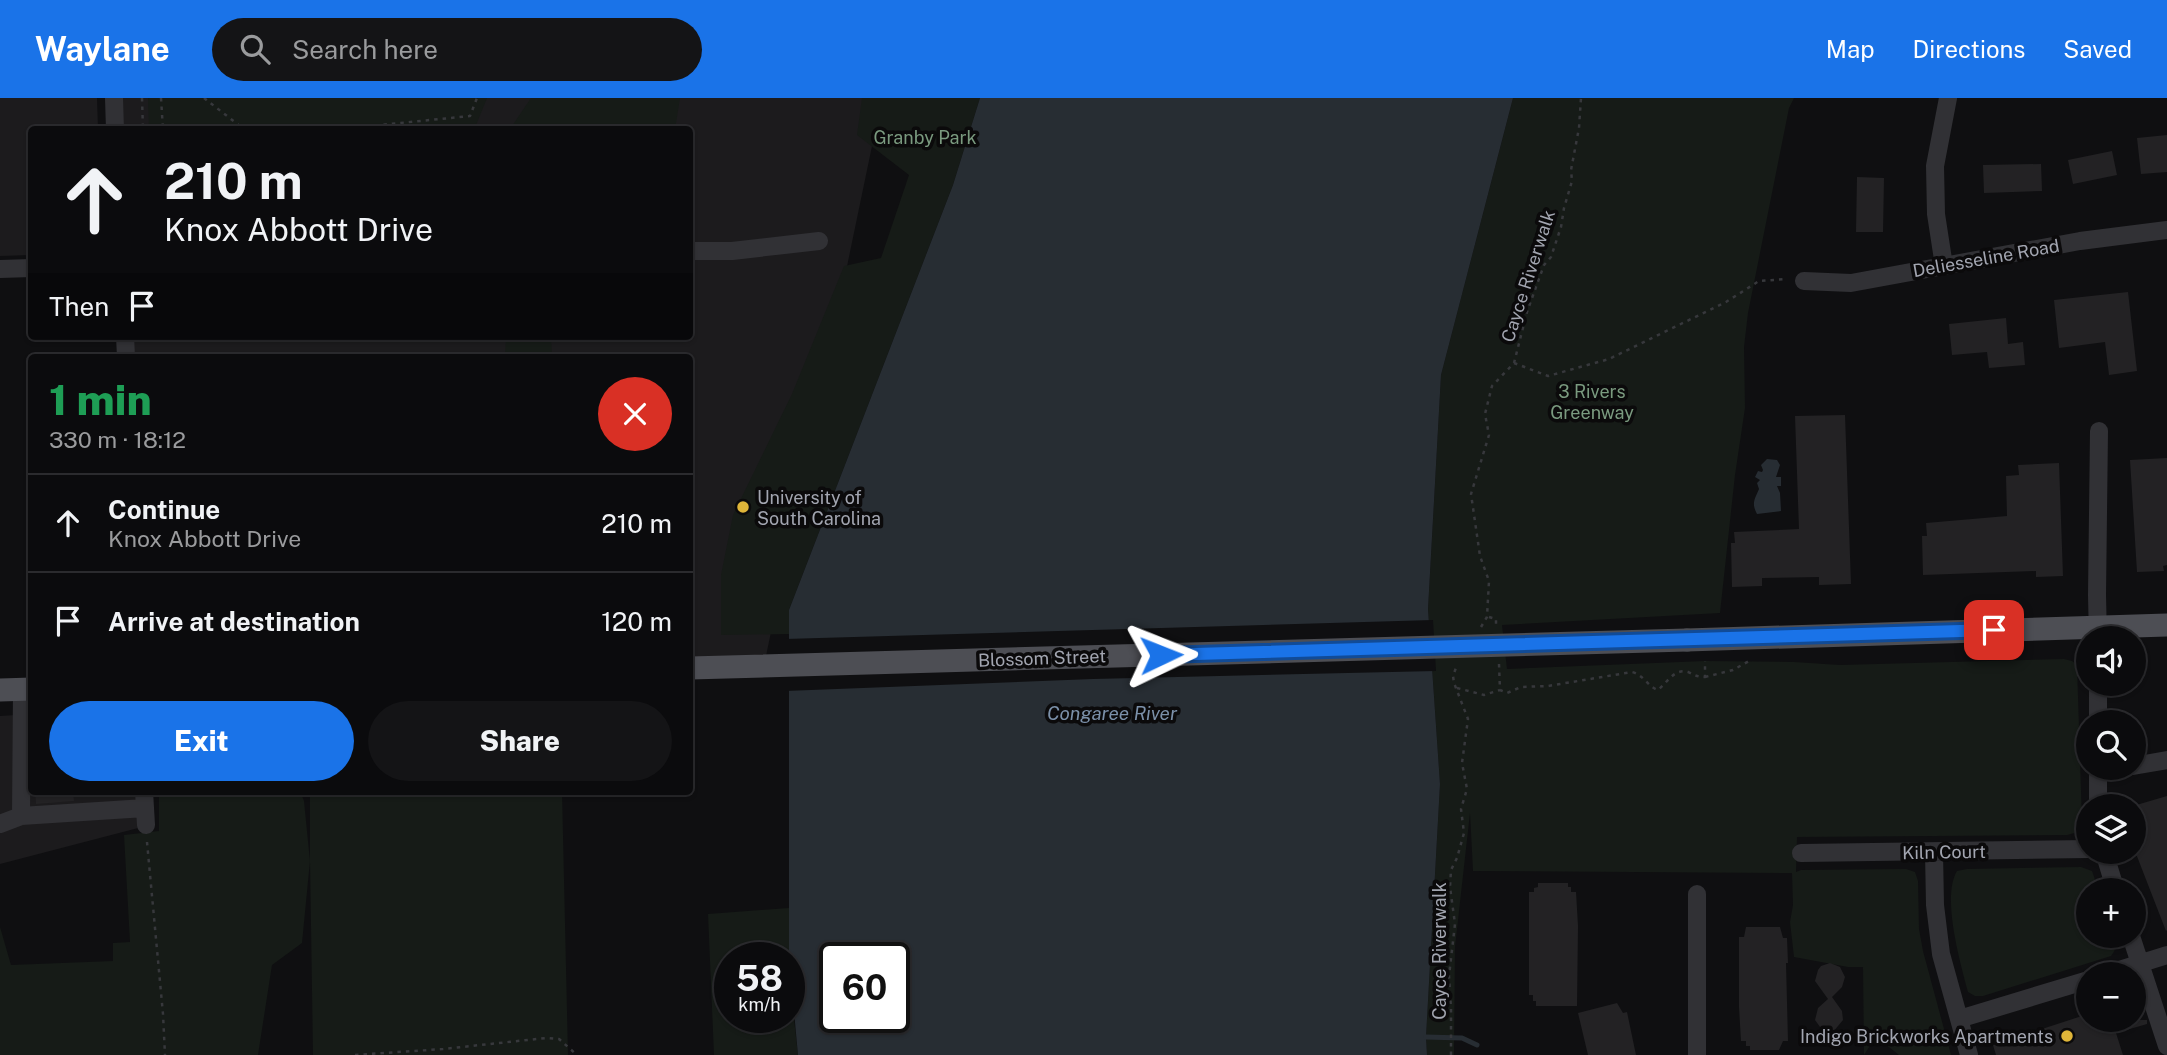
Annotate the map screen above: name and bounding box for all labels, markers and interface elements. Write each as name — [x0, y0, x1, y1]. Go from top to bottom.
search box — [212, 18, 702, 81]
text: Waylane — [35, 30, 170, 68]
icon: search — [236, 30, 274, 68]
text: Search here — [292, 34, 438, 65]
text: Map — [1826, 35, 1875, 63]
text: Directions — [1913, 35, 2025, 63]
text: Saved — [2063, 35, 2132, 63]
park label: Granby Park — [873, 127, 977, 148]
text: 210 m — [164, 152, 303, 210]
icon: ahead — [49, 154, 140, 245]
street label: Cayce Riverwalk — [1497, 207, 1559, 345]
text: Knox Abbott Drive — [164, 211, 433, 248]
street label: Deliesseline Road — [1911, 235, 2061, 281]
icon: arrive — [123, 287, 161, 325]
text: Then — [49, 291, 109, 322]
text: 1 min — [49, 375, 152, 424]
button: close — [598, 377, 672, 451]
park label: 3 Rivers Greenway — [1550, 381, 1634, 423]
text: 330 m · 18:12 — [49, 426, 186, 453]
place label: University of South Carolina — [757, 487, 881, 529]
text: Continue — [108, 494, 220, 525]
marker: University of South Carolina — [735, 499, 751, 515]
icon: ahead — [49, 504, 87, 542]
text: 210 m — [601, 508, 672, 539]
text: Knox Abbott Drive — [108, 525, 301, 552]
pin — [1964, 600, 2024, 660]
icon: arrive — [49, 602, 87, 640]
text: Arrive at destination — [108, 606, 360, 637]
text: 120 m — [601, 606, 672, 637]
icon: arrive — [1975, 611, 2013, 649]
position arrow — [1124, 618, 1198, 692]
map controls — [2076, 626, 2146, 1032]
button: sound — [2076, 626, 2146, 696]
street label: Blossom Street — [978, 645, 1106, 671]
button: Exit — [49, 701, 354, 781]
button: Share — [368, 701, 672, 781]
water label: Congaree River — [1047, 702, 1178, 724]
button: search — [2076, 710, 2146, 780]
button: layers — [2076, 794, 2146, 864]
street label: Kiln Court — [1902, 841, 1986, 863]
button: + — [2076, 878, 2146, 948]
street label: Cayce Riverwalk — [1429, 882, 1450, 1020]
speed limit sign: 60 — [819, 942, 910, 1033]
text: 58 — [736, 958, 783, 999]
button: − — [2076, 962, 2146, 1032]
text: km/h — [738, 994, 781, 1015]
place label: Indigo Brickworks Apartments — [1800, 1026, 2053, 1047]
marker: Indigo Brickworks Apartments — [2059, 1028, 2075, 1044]

